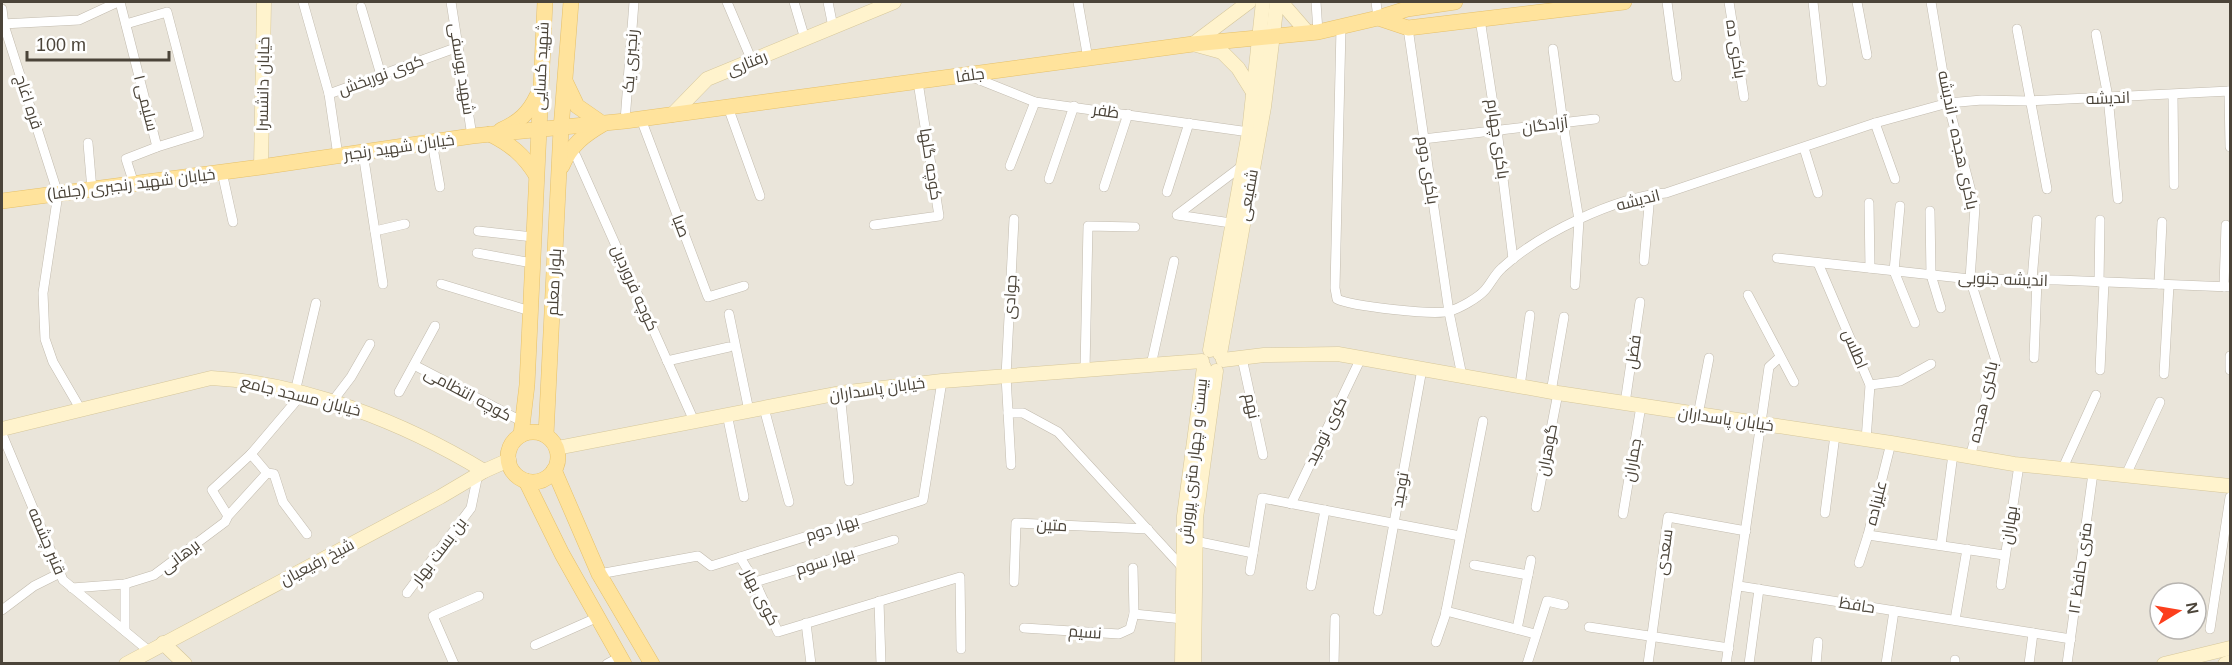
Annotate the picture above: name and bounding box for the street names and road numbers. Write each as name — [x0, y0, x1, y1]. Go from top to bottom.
street label: باکری ده — [1721, 18, 1749, 80]
street label: شهید کسایی — [530, 21, 554, 111]
street label: شهید یوسفی — [444, 22, 478, 116]
street label: رنجبری یک — [619, 29, 643, 94]
street label: خیابان دانشسرا — [254, 36, 274, 132]
street label: رفتاری — [724, 47, 770, 81]
street label: کوی نوربخش — [336, 52, 427, 100]
street label: جلفا — [955, 65, 986, 86]
street label: باکری هجده - اندیشه — [1933, 69, 1981, 211]
street label: قره اغاج — [9, 73, 46, 132]
street label: سلیمی ۱ — [129, 73, 161, 133]
street label: اندیشه — [2086, 89, 2131, 108]
street label: باکری چهارم — [1481, 98, 1512, 181]
street label: ظفر — [1090, 101, 1121, 122]
street label: آزادگان — [1521, 114, 1570, 138]
street label: کوچه گلها — [914, 127, 945, 202]
street label: خیابان شهید رنجبر — [342, 131, 456, 165]
street label: باکری دوم — [1411, 135, 1442, 206]
street label: خیابان شهید رنجبری (جلفا) — [46, 165, 217, 205]
street label: شفیعی — [1235, 168, 1263, 223]
street label: اندیشه — [1614, 186, 1662, 215]
street label: صبا — [668, 212, 693, 240]
street label: کوچه فروردین — [606, 242, 662, 335]
street label: بلوار معلم — [544, 248, 567, 316]
street label: اندیشه جنوبی — [1958, 269, 2048, 291]
street label: جوادی — [1000, 274, 1022, 320]
street label: اطلس — [1837, 327, 1871, 372]
street label: فضل — [1622, 334, 1646, 371]
street label: باکری هجده — [1965, 360, 2003, 445]
street label: کوچه انتظامی — [420, 364, 514, 427]
street label: خیابان مسجد جامع — [239, 373, 363, 422]
street label: خیابان پاسداران — [828, 374, 926, 407]
street label: بیست و چهار متری پرورش — [1176, 377, 1213, 545]
street label: نهم — [1238, 392, 1263, 421]
street label: کوی توحید — [1302, 394, 1352, 469]
street label: خیابان پاسداران — [1677, 404, 1775, 437]
street label: گوهران — [1534, 423, 1562, 478]
street label: جماران — [1620, 437, 1646, 483]
street label: توحید — [1389, 470, 1413, 509]
street label: علیزاده — [1862, 479, 1891, 527]
street label: قنبر چشمه — [23, 505, 69, 578]
street label: بهاران — [1998, 505, 2022, 546]
street label: بهار دوم — [803, 512, 862, 547]
street label: بن بست بهار — [408, 514, 471, 590]
street label: متین — [1036, 516, 1068, 536]
street label: ۱۲ متری حافظ — [2065, 521, 2097, 615]
street label: سعدی — [1652, 528, 1678, 576]
street label: شیخ رفیعیان — [277, 535, 358, 591]
street label: برهانی — [157, 536, 204, 578]
street label: بهار سوم — [793, 544, 857, 581]
street label: کوی بهار — [737, 565, 783, 629]
street label: حافظ — [1838, 594, 1876, 616]
street label: نسیم — [1068, 622, 1102, 645]

